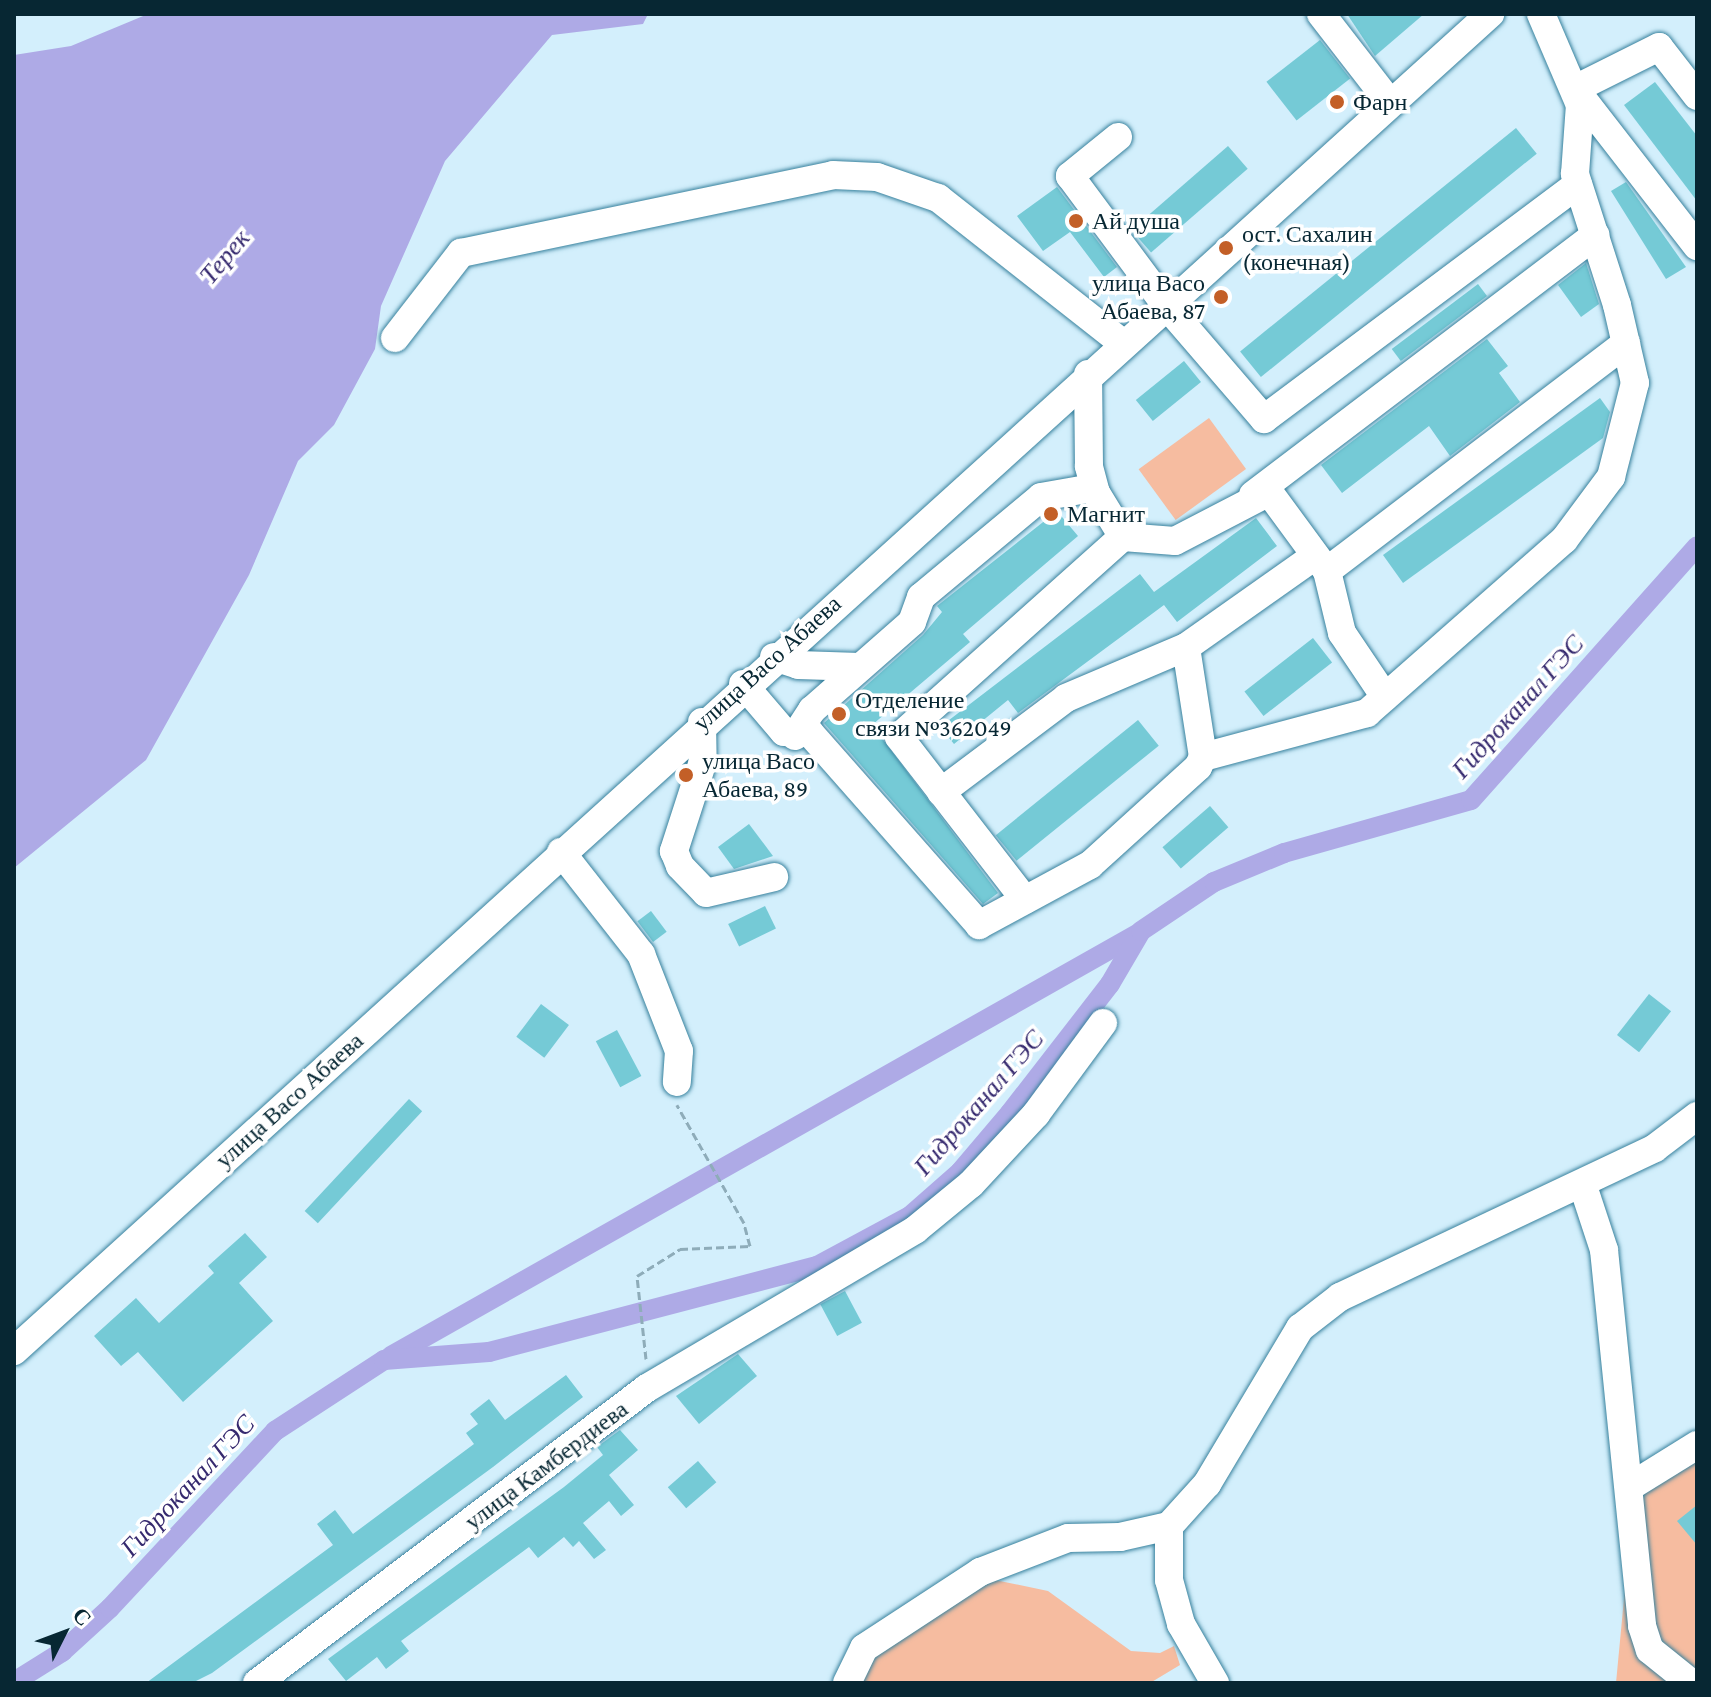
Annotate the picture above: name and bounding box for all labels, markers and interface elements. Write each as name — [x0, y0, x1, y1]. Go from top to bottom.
place label: Фарн — [1353, 88, 1407, 116]
marker: Фарн — [1328, 93, 1346, 111]
place label: Ай душа — [1092, 207, 1180, 235]
marker: Ай душа — [1067, 212, 1085, 230]
place label: ост. Сахалин (конечная) — [1242, 220, 1373, 276]
water label: Терек — [193, 223, 257, 291]
marker: ост. Сахалин (конечная) — [1217, 239, 1235, 257]
place label: улица Васо Абаева, 87 — [1092, 269, 1205, 325]
marker: улица Васо Абаева, 87 — [1212, 288, 1230, 306]
place label: Магнит — [1067, 500, 1145, 528]
marker: Магнит — [1042, 505, 1060, 523]
street label: улица Васо Абаева — [687, 589, 847, 737]
water label: Гидроканал ГЭС — [1445, 629, 1591, 785]
place label: Отделение связи №362049 — [855, 686, 1012, 742]
marker: Отделение связи №362049 — [830, 705, 848, 723]
place label: улица Васо Абаева, 89 — [702, 747, 815, 803]
marker: улица Васо Абаева, 89 — [677, 766, 695, 784]
water label: Гидроканал ГЭС — [907, 1024, 1051, 1182]
street label: улица Васо Абаева — [209, 1026, 369, 1174]
street label: улица Камбердиева — [459, 1394, 633, 1536]
water label: Гидроканал ГЭС — [114, 1409, 262, 1563]
north arrow — [24, 1593, 104, 1673]
text: С — [68, 1602, 97, 1631]

